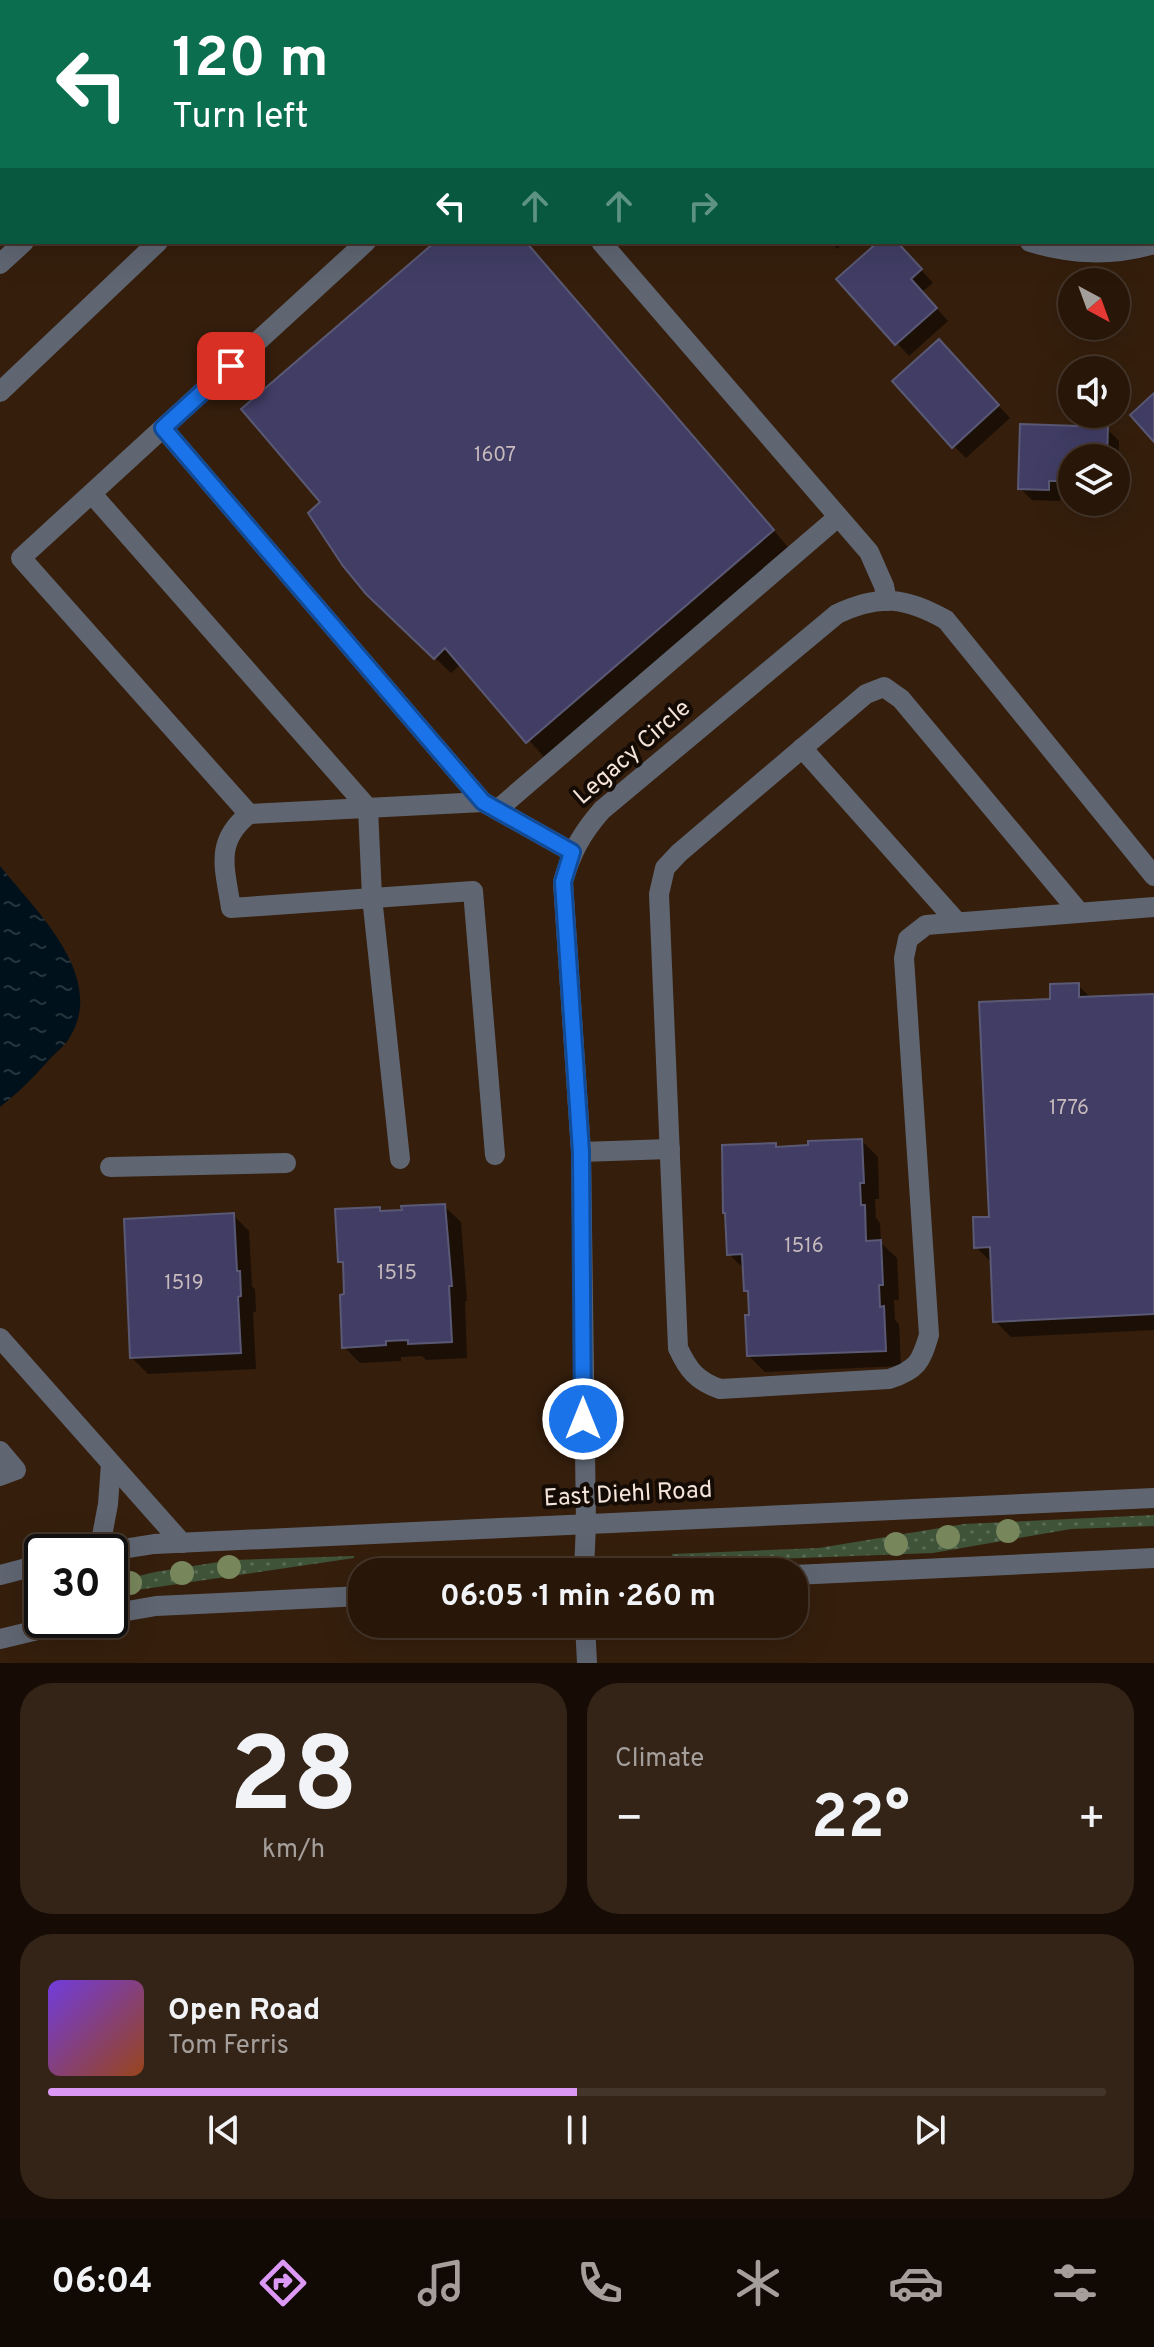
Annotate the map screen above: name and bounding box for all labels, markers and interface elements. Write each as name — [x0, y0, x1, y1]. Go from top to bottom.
text: 120 m — [172, 26, 329, 96]
icon: left — [40, 32, 144, 136]
text: Turn left — [172, 95, 309, 141]
icon: left — [429, 184, 473, 228]
icon: ahead — [513, 184, 557, 228]
icon: ahead — [597, 184, 641, 228]
icon: right — [681, 184, 725, 228]
north arrow — [1058, 268, 1130, 340]
map controls — [1058, 268, 1130, 516]
pin — [197, 332, 265, 400]
icon: arrive — [209, 344, 253, 388]
button: sound — [1058, 356, 1130, 428]
house number: 1607 — [474, 443, 516, 469]
button: layers — [1058, 444, 1130, 516]
street label: Legacy Circle — [568, 694, 698, 812]
house number: 1776 — [1049, 1096, 1089, 1122]
house number: 1516 — [784, 1234, 824, 1260]
house number: 1515 — [377, 1261, 417, 1287]
house number: 1519 — [164, 1271, 204, 1297]
position arrow — [541, 1377, 625, 1461]
street label: East Diehl Road — [543, 1476, 713, 1514]
speed limit sign: 30 — [24, 1534, 128, 1638]
text: 06:05 · 1 min · 260 m — [440, 1579, 716, 1616]
text: 28 — [229, 1716, 358, 1848]
text: Climate — [615, 1743, 704, 1776]
text: 22° — [811, 1783, 910, 1859]
text: − — [615, 1793, 643, 1849]
text: + — [1078, 1793, 1106, 1849]
text: km/h — [262, 1834, 325, 1867]
text: Open Road — [168, 1993, 320, 2030]
text: Tom Ferris — [168, 2030, 289, 2063]
icon: previous — [202, 2108, 246, 2152]
icon: pause — [555, 2108, 599, 2152]
icon: next — [908, 2108, 952, 2152]
icon: directions — [255, 2255, 311, 2311]
icon: music — [413, 2255, 469, 2311]
icon: phone — [572, 2255, 628, 2311]
icon: climate — [730, 2255, 786, 2311]
icon: car — [888, 2255, 944, 2311]
icon: filters — [1047, 2255, 1103, 2311]
text: 06:04 — [51, 2260, 153, 2306]

